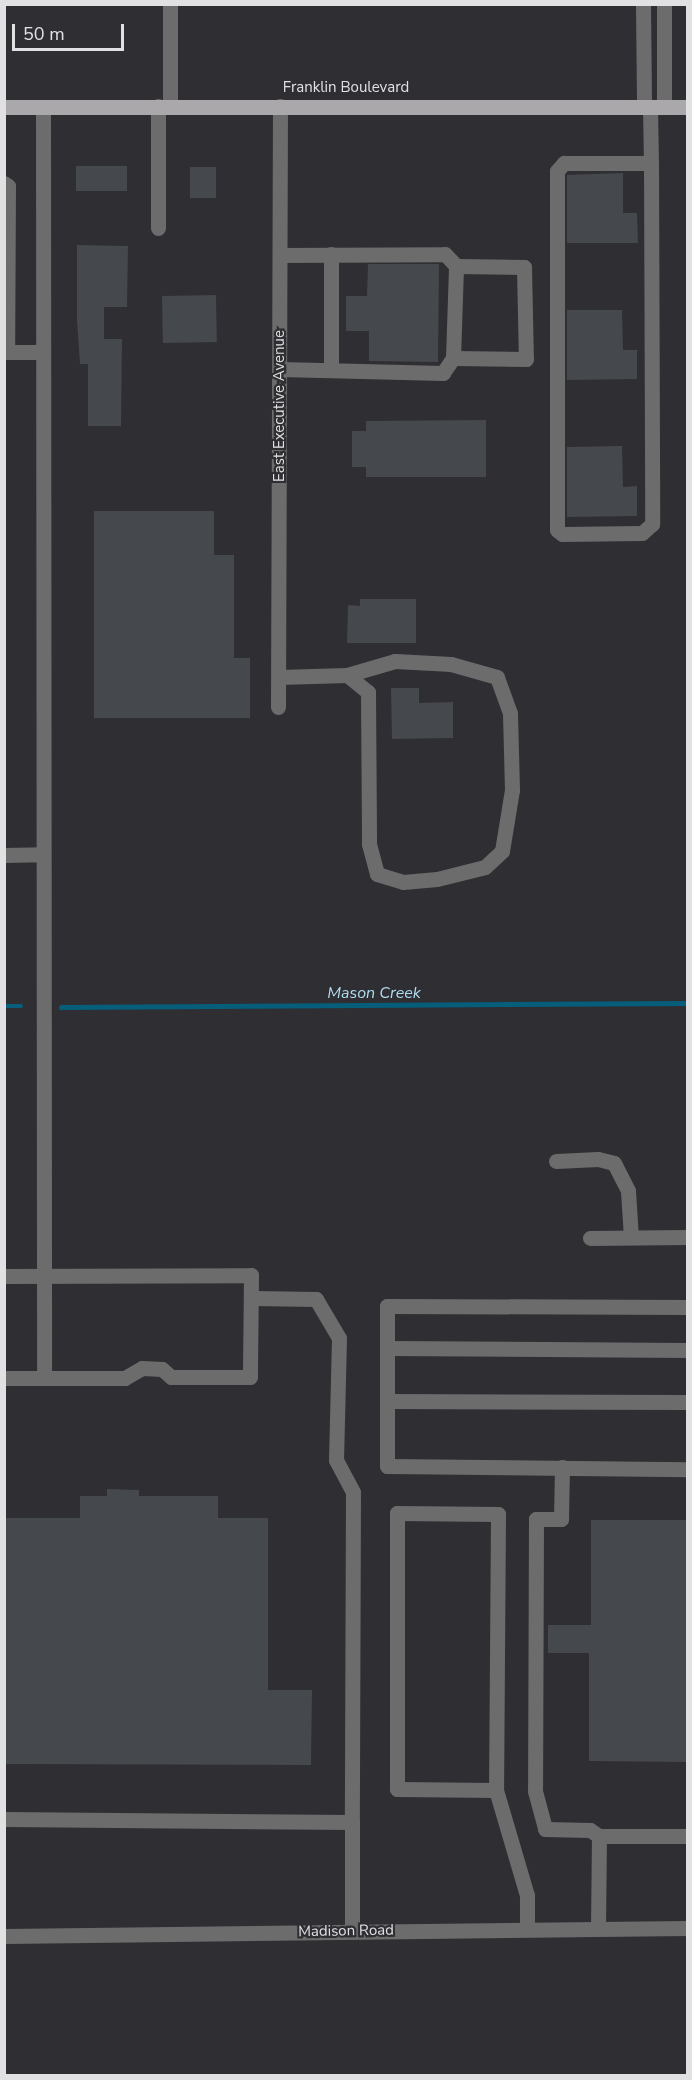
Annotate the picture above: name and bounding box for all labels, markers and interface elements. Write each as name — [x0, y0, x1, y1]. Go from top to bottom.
scale bar — [15, 12, 128, 50]
text: 50 m — [23, 22, 65, 46]
street label: Franklin Boulevard — [283, 79, 409, 97]
street label: East Executive Avenue — [271, 330, 289, 482]
water label: Mason Creek — [327, 983, 421, 1003]
street label: Madison Road — [298, 1921, 394, 1941]

